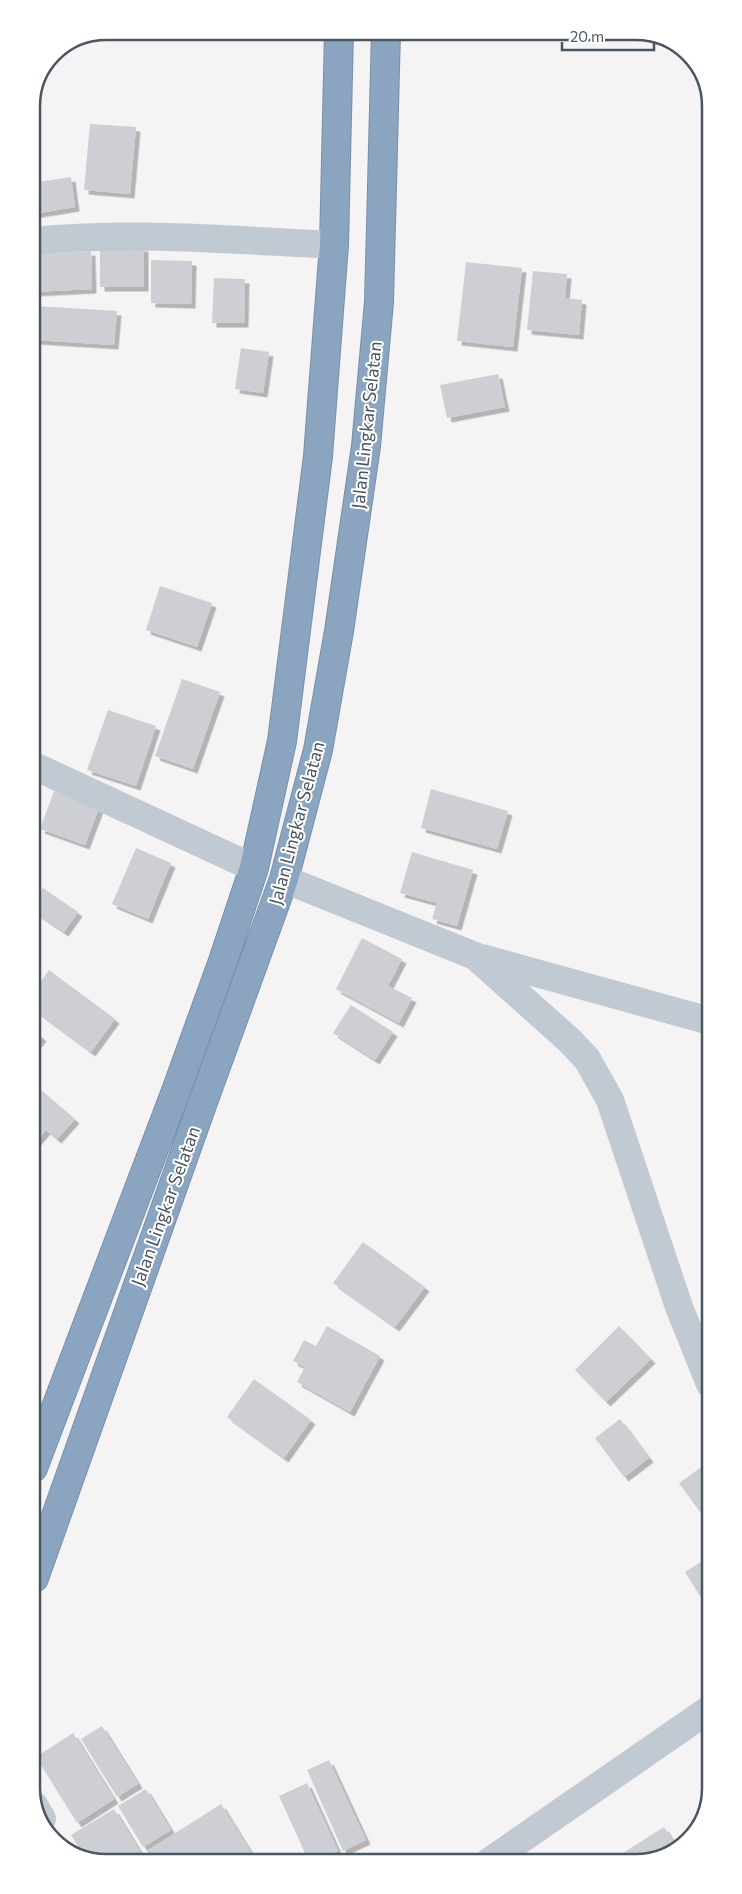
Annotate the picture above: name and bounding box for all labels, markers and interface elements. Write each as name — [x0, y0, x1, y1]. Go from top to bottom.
scale bar — [562, 20, 654, 52]
text: 20 m — [570, 27, 604, 45]
street label: Jalan Lingkar Selatan — [346, 340, 386, 510]
street label: Jalan Lingkar Selatan — [264, 739, 328, 907]
street label: Jalan Lingkar Selatan — [126, 1123, 204, 1289]

